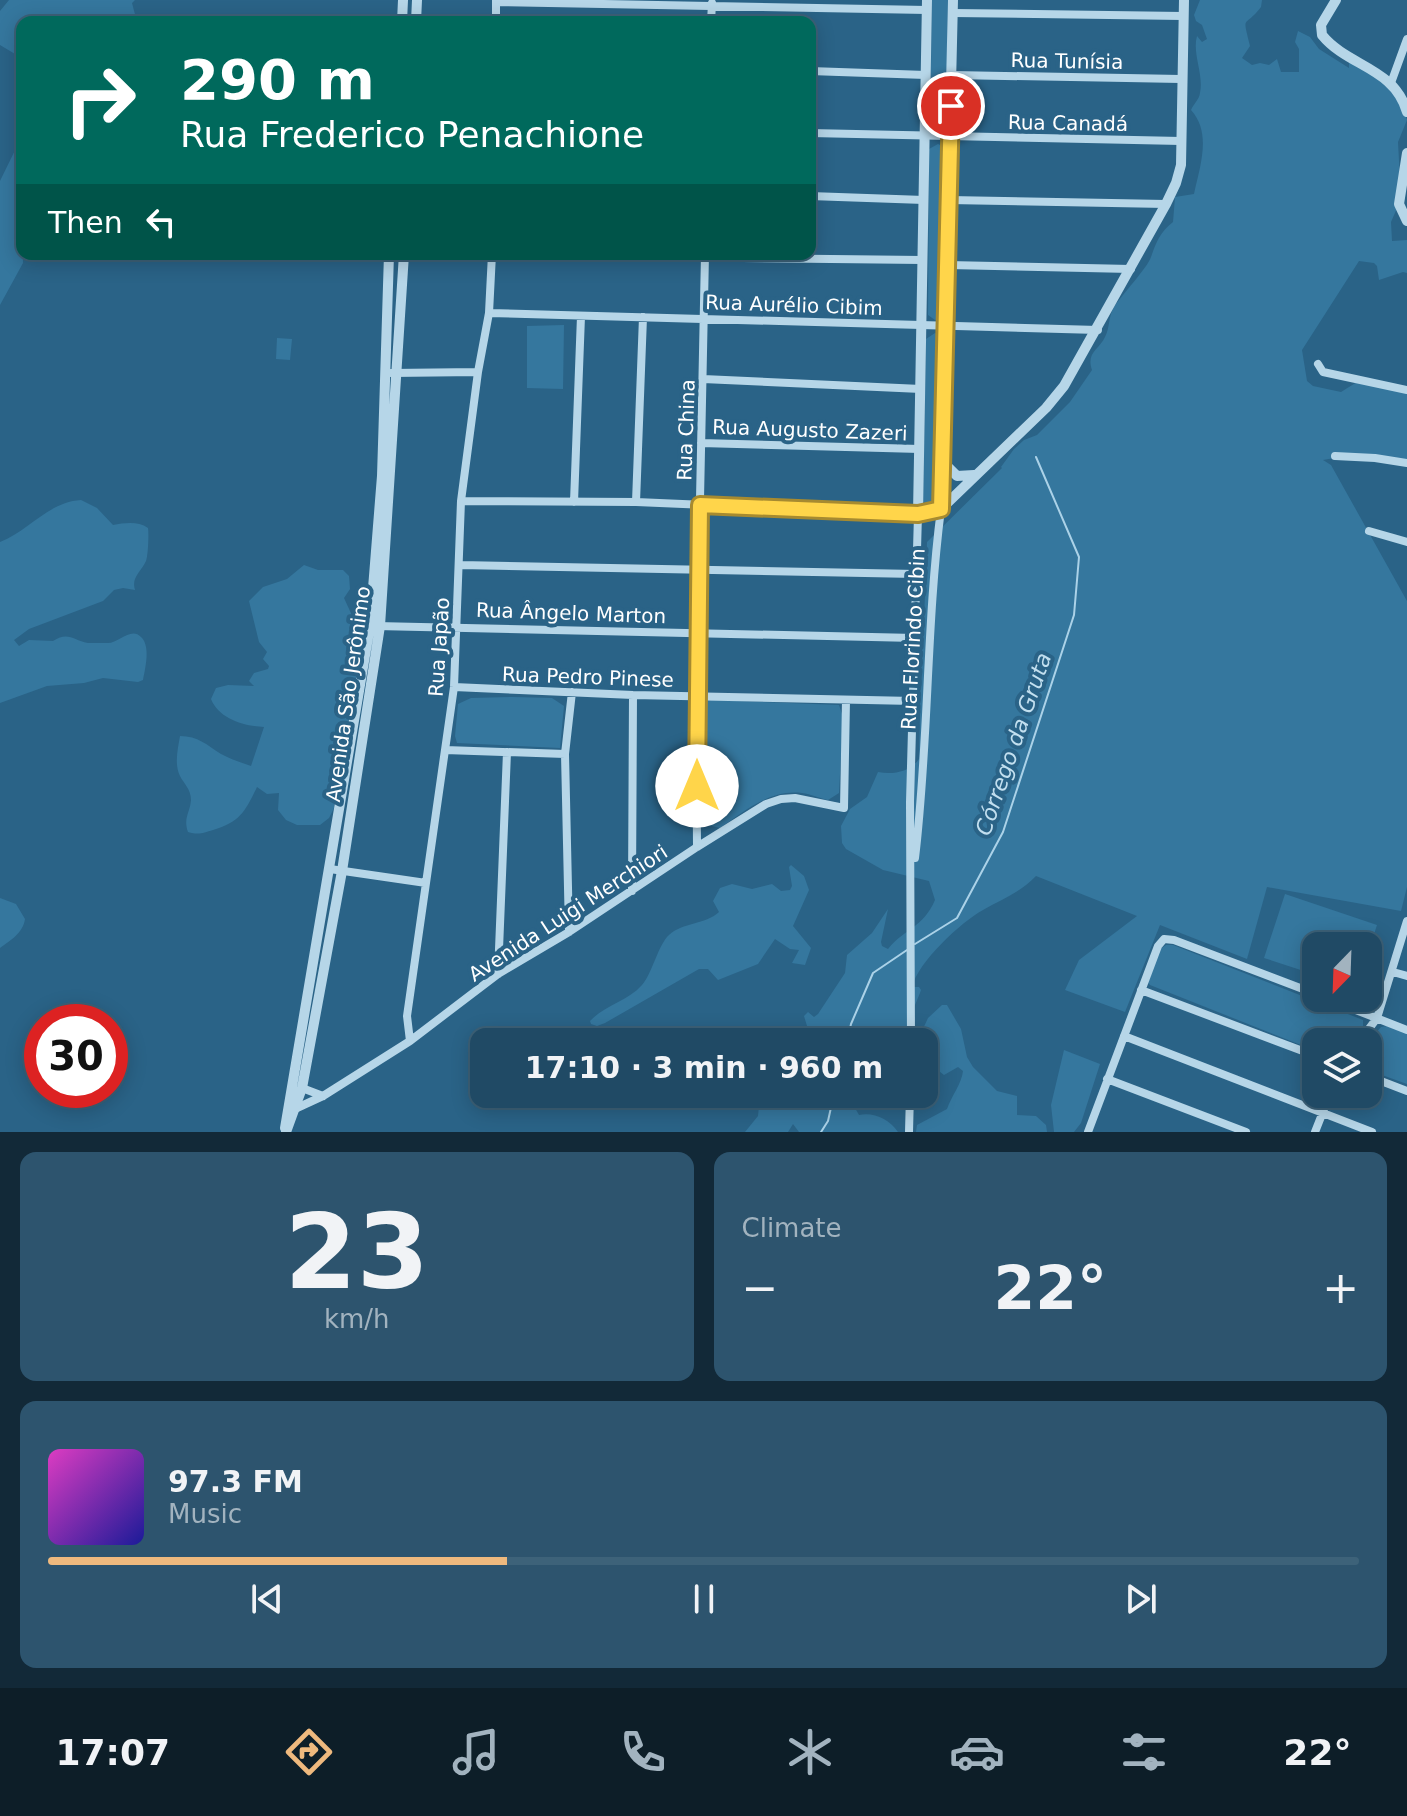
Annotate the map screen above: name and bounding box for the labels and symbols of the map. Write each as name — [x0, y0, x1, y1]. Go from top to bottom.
street label: Rua Tunísia — [1010, 48, 1124, 74]
pin — [917, 72, 985, 140]
street label: Rua Canadá — [1008, 110, 1128, 136]
street label: Rua Aurélio Cibim — [705, 290, 883, 320]
street label: Rua China — [672, 379, 700, 481]
street label: Rua Augusto Zazeri — [712, 415, 908, 445]
street label: Rua Florindo Cibin — [896, 548, 930, 730]
street label: Avenida São Jerônimo — [321, 584, 375, 804]
street label: Rua Japão — [424, 596, 454, 698]
street label: Rua Ângelo Marton — [475, 598, 667, 628]
water label: Córrego da Gruta — [970, 650, 1056, 839]
street label: Rua Pedro Pinese — [502, 662, 674, 692]
position arrow — [655, 744, 739, 828]
street label: Avenida Luigi Merchiori — [464, 840, 672, 986]
north arrow — [1302, 932, 1382, 1012]
speed limit sign: 30 — [24, 1004, 128, 1108]

